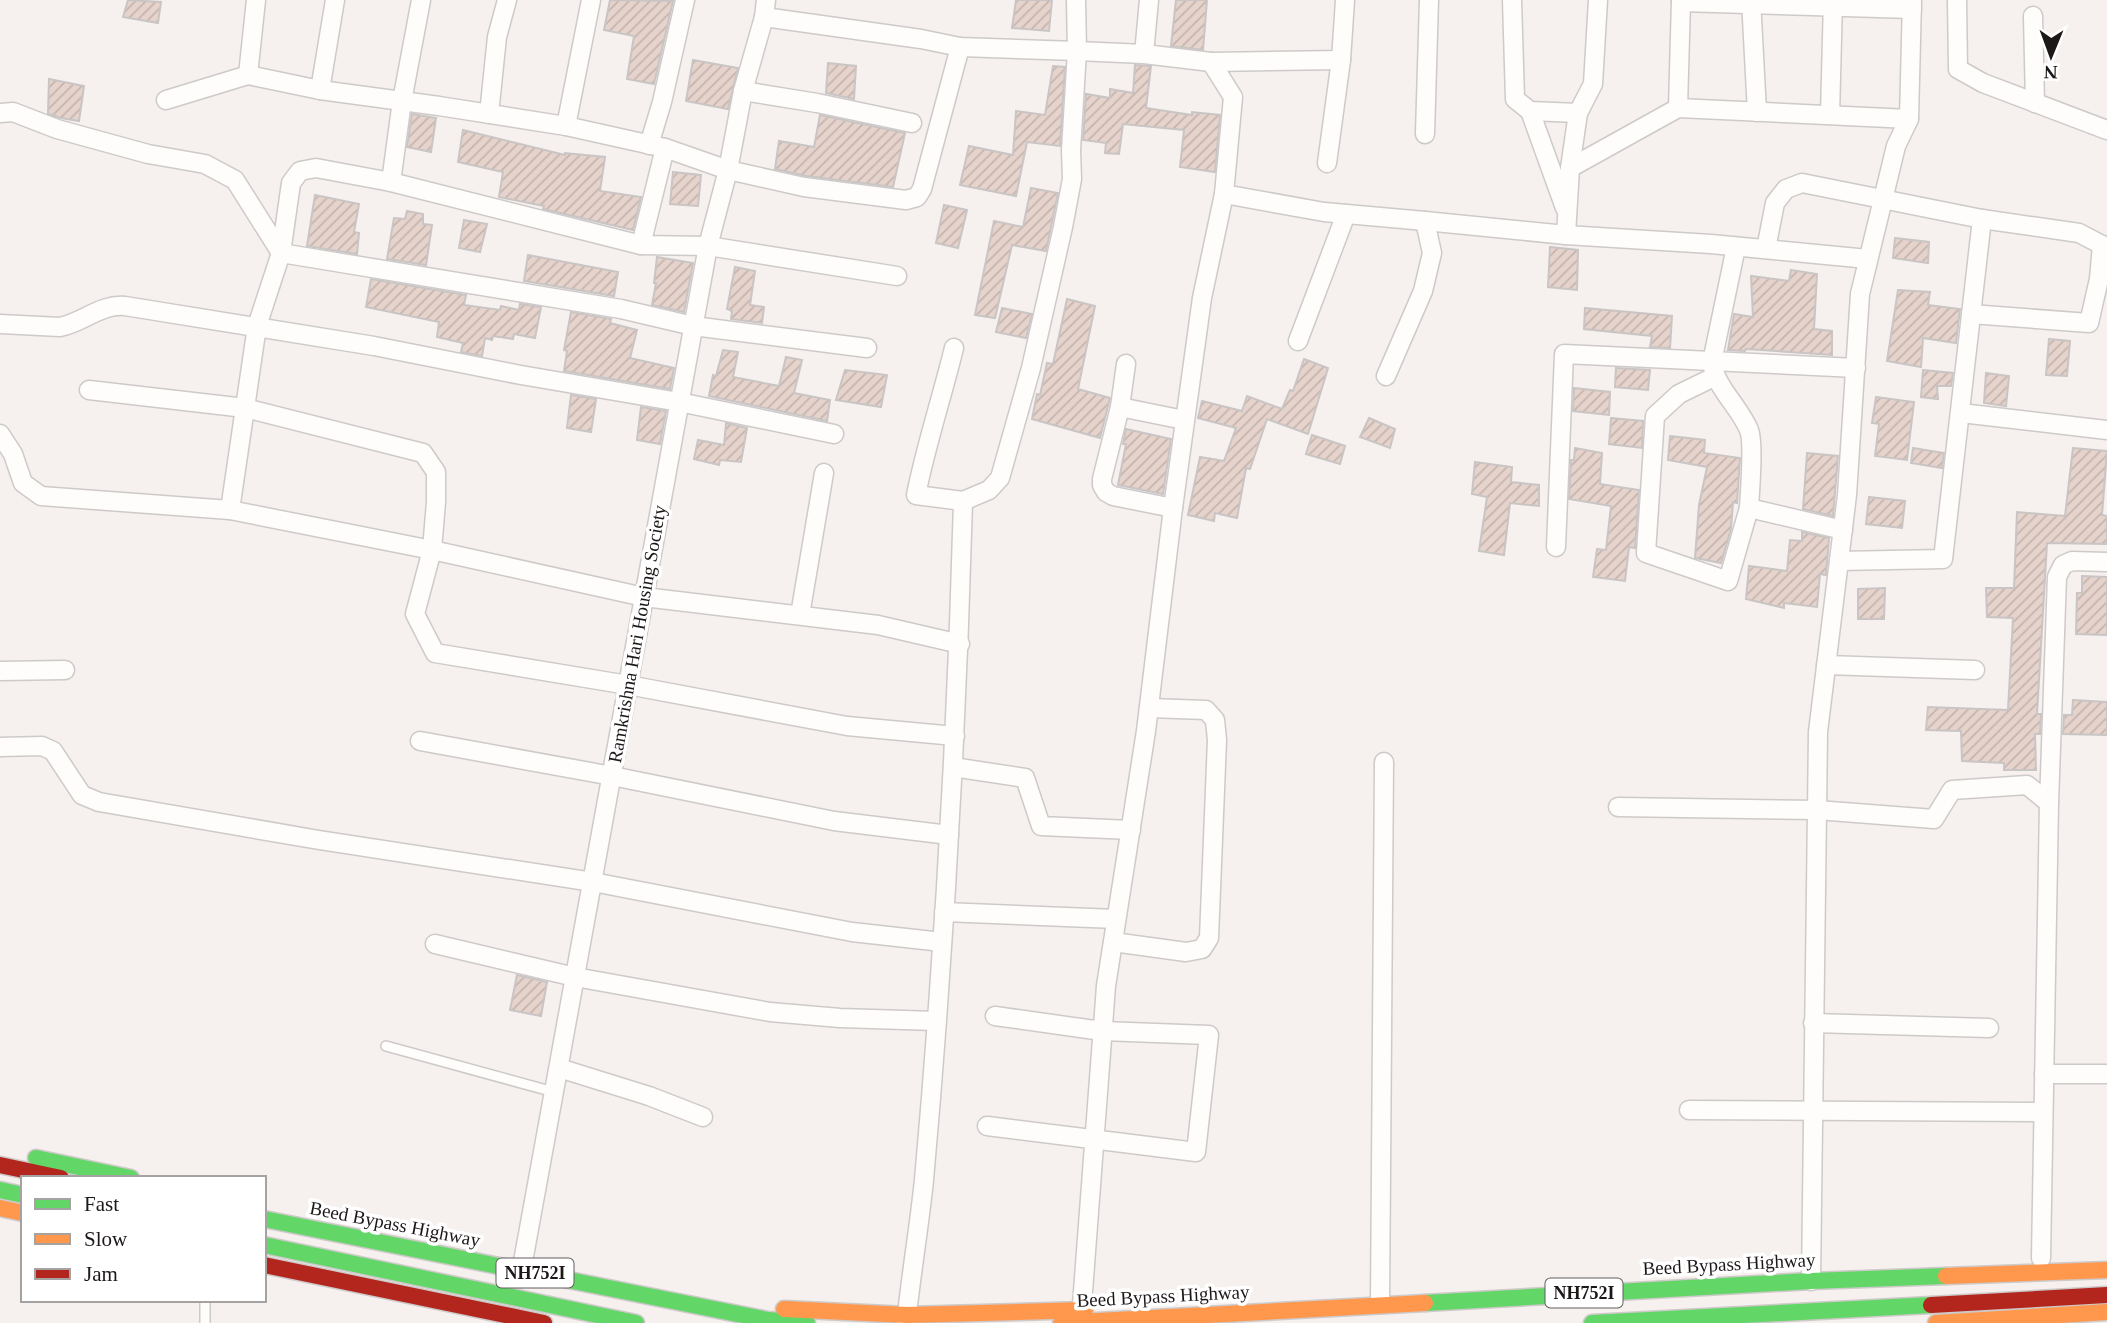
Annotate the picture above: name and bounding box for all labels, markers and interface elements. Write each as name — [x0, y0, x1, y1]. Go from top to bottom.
north arrow — [2016, 21, 2086, 91]
text: N — [2043, 62, 2058, 83]
street label: Ramkrishna Hari Housing Society — [604, 503, 670, 764]
legend — [21, 1176, 266, 1302]
text: Fast — [84, 1192, 119, 1216]
street label: Beed Bypass Highway — [308, 1197, 482, 1251]
text: Slow — [84, 1227, 128, 1251]
street label: Beed Bypass Highway — [1642, 1249, 1816, 1279]
road number: NH752I — [496, 1258, 574, 1288]
text: Jam — [84, 1262, 118, 1286]
road number: NH752I — [1546, 1278, 1622, 1308]
street label: Beed Bypass Highway — [1076, 1281, 1250, 1311]

